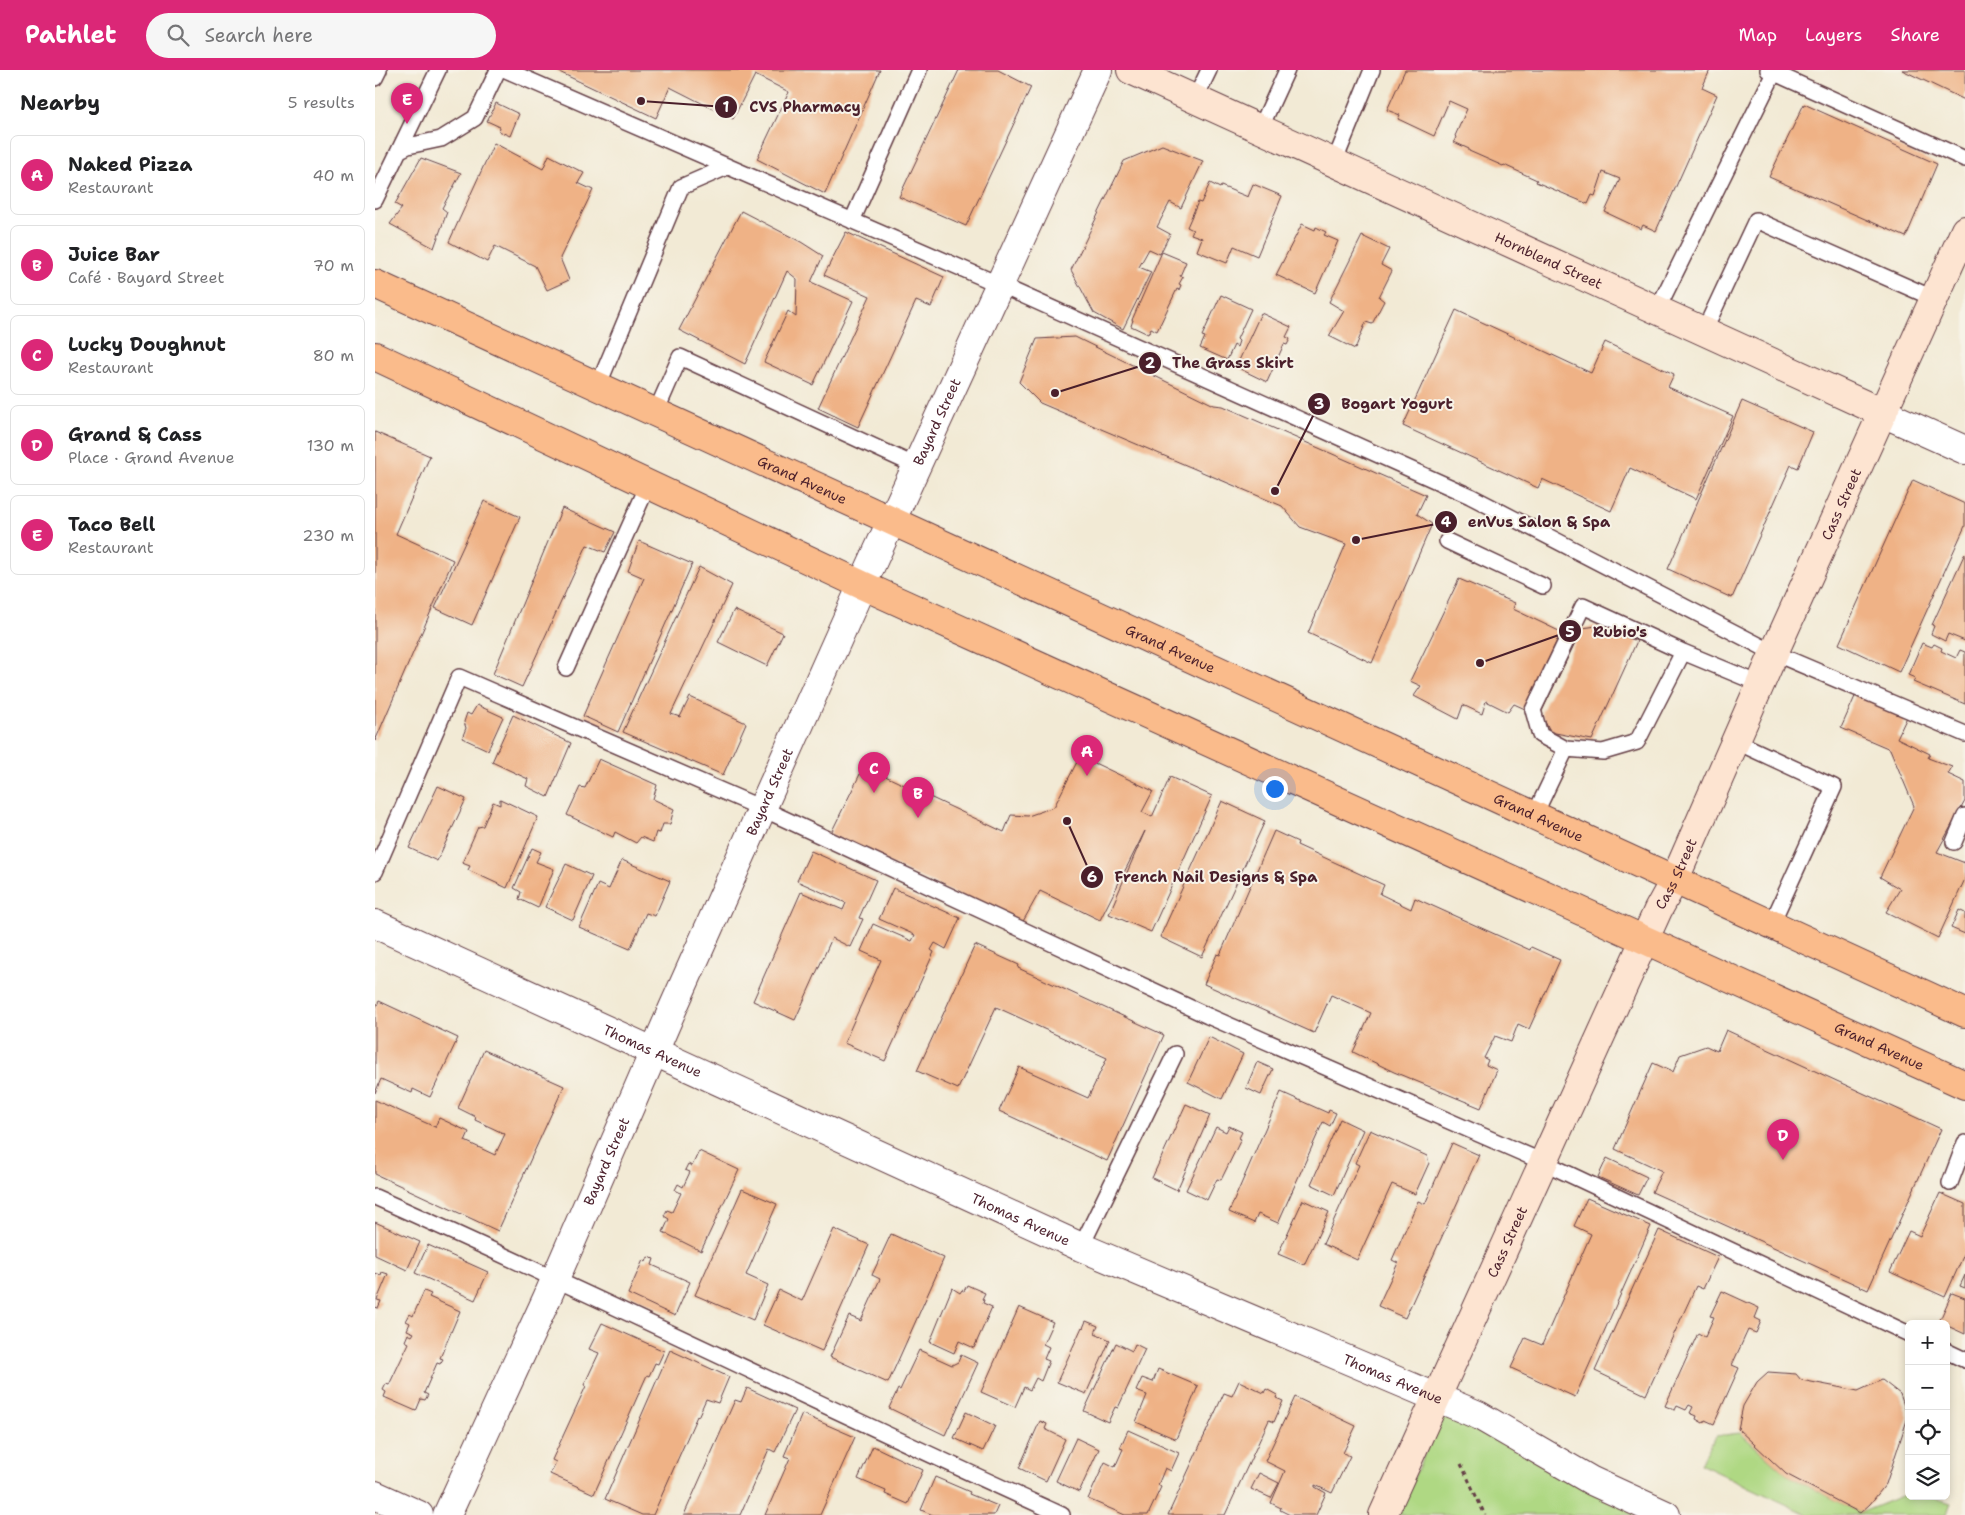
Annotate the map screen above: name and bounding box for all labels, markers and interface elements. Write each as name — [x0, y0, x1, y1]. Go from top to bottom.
search box — [146, 13, 496, 58]
text: Pathlet — [25, 19, 116, 51]
icon: search — [164, 21, 192, 49]
text: Search here — [204, 23, 313, 48]
text: Map — [1739, 23, 1777, 47]
text: Layers — [1805, 23, 1862, 47]
text: Share — [1890, 23, 1940, 47]
pin: E — [391, 83, 423, 124]
text: Nearby — [20, 89, 100, 117]
text: 5 results — [288, 92, 355, 113]
callout: CVS Pharmacy — [714, 92, 870, 122]
text: 1 — [723, 97, 730, 117]
text: CVS Pharmacy — [749, 97, 861, 117]
text: Naked Pizza — [68, 152, 192, 177]
text: A — [31, 165, 43, 186]
text: 40 m — [312, 165, 354, 186]
text: Restaurant — [68, 177, 154, 198]
street label: Hornblend Street — [1492, 228, 1605, 293]
text: Juice Bar — [68, 242, 160, 267]
text: B — [32, 255, 42, 276]
text: 70 m — [313, 255, 354, 276]
text: Café · Bayard Street — [68, 267, 224, 288]
text: Lucky Doughnut — [68, 332, 226, 357]
text: C — [32, 345, 42, 366]
text: 80 m — [313, 345, 354, 366]
callout: The Grass Skirt — [1137, 348, 1304, 378]
text: 2 — [1145, 353, 1156, 373]
text: The Grass Skirt — [1172, 353, 1294, 373]
text: Restaurant — [68, 357, 154, 378]
street label: Bayard Street — [909, 375, 965, 468]
callout: Bogart Yogurt — [1306, 389, 1462, 419]
text: 3 — [1314, 394, 1324, 414]
text: Bogart Yogurt — [1341, 394, 1453, 414]
text: Grand & Cass — [68, 422, 202, 447]
text: D — [31, 435, 43, 456]
text: 130 m — [307, 435, 354, 456]
text: Place · Grand Avenue — [68, 447, 235, 468]
street label: Grand Avenue — [755, 452, 850, 508]
street label: Cass Street — [1817, 465, 1865, 543]
callout: enVus Salon & Spa — [1433, 507, 1621, 537]
text: Taco Bell — [68, 512, 155, 537]
text: 4 — [1441, 512, 1452, 532]
text: enVus Salon & Spa — [1468, 512, 1611, 532]
text: E — [32, 525, 42, 546]
text: 230 m — [302, 525, 354, 546]
text: Restaurant — [68, 537, 154, 558]
callout: Rubio's — [1557, 616, 1657, 646]
street label: Grand Avenue — [1123, 620, 1218, 677]
text: 5 — [1565, 622, 1575, 642]
text: Rubio's — [1593, 622, 1647, 642]
pin: A — [1071, 735, 1103, 776]
street label: Bayard Street — [742, 745, 797, 838]
pin: C — [858, 752, 890, 793]
your location — [1262, 776, 1288, 802]
pin: B — [902, 777, 934, 818]
street label: Grand Avenue — [1491, 789, 1586, 846]
street label: Cass Street — [1651, 836, 1701, 913]
callout: French Nail Designs & Spa — [1080, 862, 1327, 892]
text: 6 — [1087, 867, 1097, 887]
text: French Nail Designs & Spa — [1115, 867, 1318, 887]
street label: Grand Avenue — [1831, 1018, 1927, 1074]
street label: Thomas Avenue — [600, 1020, 705, 1081]
street label: Bayard Street — [579, 1115, 633, 1208]
pin: D — [1767, 1119, 1799, 1160]
street label: Thomas Avenue — [968, 1189, 1073, 1250]
street label: Cass Street — [1483, 1203, 1531, 1281]
map controls — [1905, 1320, 1950, 1500]
button: + — [1905, 1320, 1950, 1365]
street label: Thomas Avenue — [1340, 1350, 1446, 1408]
button: − — [1905, 1365, 1950, 1410]
button: locate — [1905, 1410, 1950, 1455]
button: layers — [1905, 1455, 1950, 1500]

